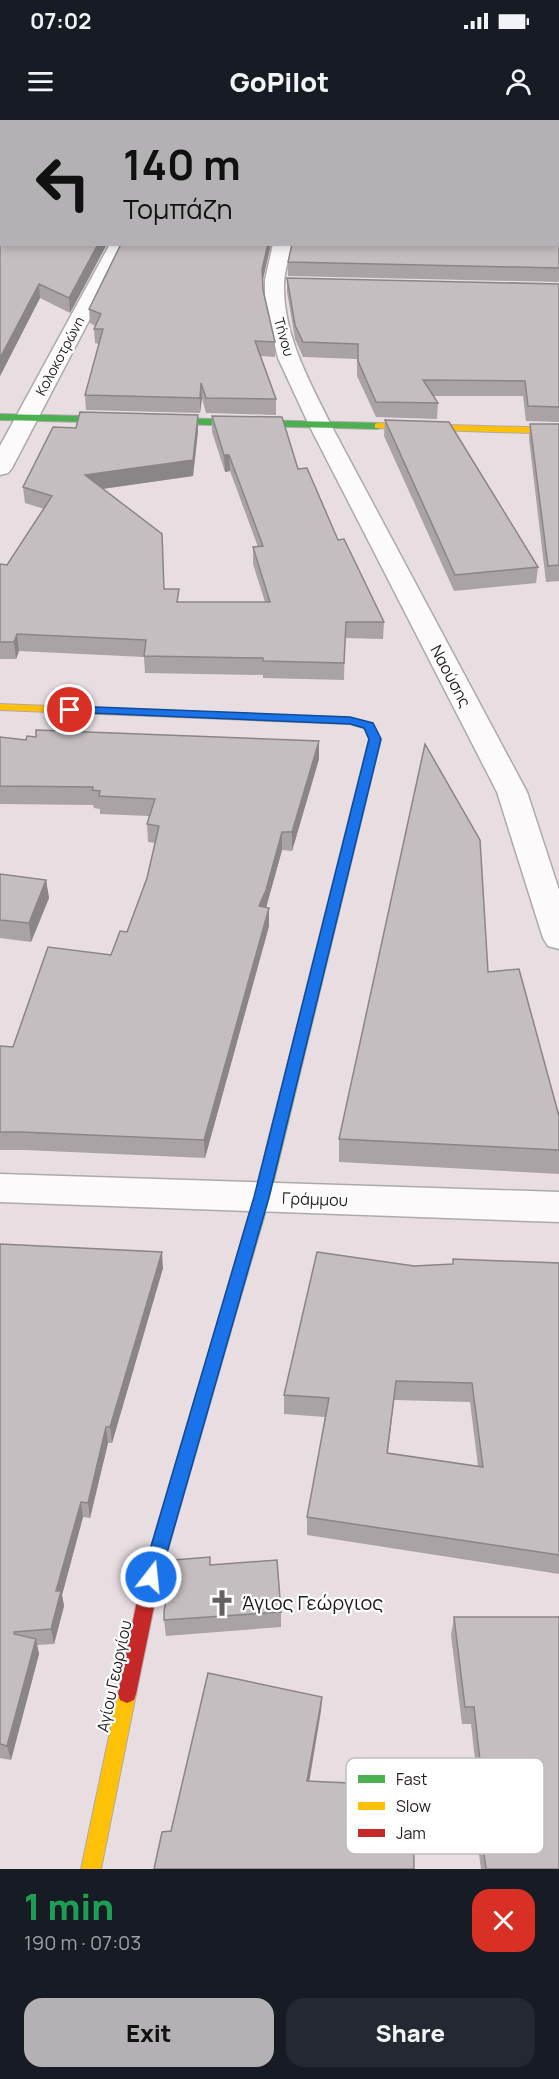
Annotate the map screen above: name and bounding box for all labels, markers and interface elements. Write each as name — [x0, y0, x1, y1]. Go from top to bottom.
text: 07:02 — [30, 6, 91, 36]
text: GoPilot — [230, 63, 329, 100]
icon: menu — [24, 65, 57, 98]
icon: person — [502, 65, 535, 98]
text: 140 m — [123, 135, 241, 193]
icon: left — [24, 144, 102, 222]
text: Τομπάζη — [123, 190, 232, 227]
street label: Κολοκοτρώνη — [31, 313, 88, 399]
street label: Τήνου — [270, 315, 299, 358]
street label: Ναούσης — [425, 641, 477, 711]
pin — [44, 684, 95, 735]
icon: arrive — [53, 693, 86, 726]
street label: Γράμμου — [282, 1187, 348, 1211]
position arrow — [119, 1545, 183, 1609]
church icon: Άγιος Γεώργιος — [207, 1588, 237, 1618]
place label: Άγιος Γεώργιος — [242, 1589, 383, 1616]
street label: Αγίου Γεωργίου — [91, 1618, 137, 1734]
legend — [346, 1758, 544, 1854]
text: Fast — [396, 1768, 427, 1790]
text: Slow — [396, 1795, 431, 1817]
text: Jam — [396, 1822, 426, 1844]
text: 1 min — [24, 1882, 114, 1931]
button: close — [472, 1889, 535, 1952]
text: 190 m · 07:03 — [24, 1929, 141, 1956]
button: Exit — [24, 1998, 274, 2067]
button: Share — [286, 1998, 535, 2067]

